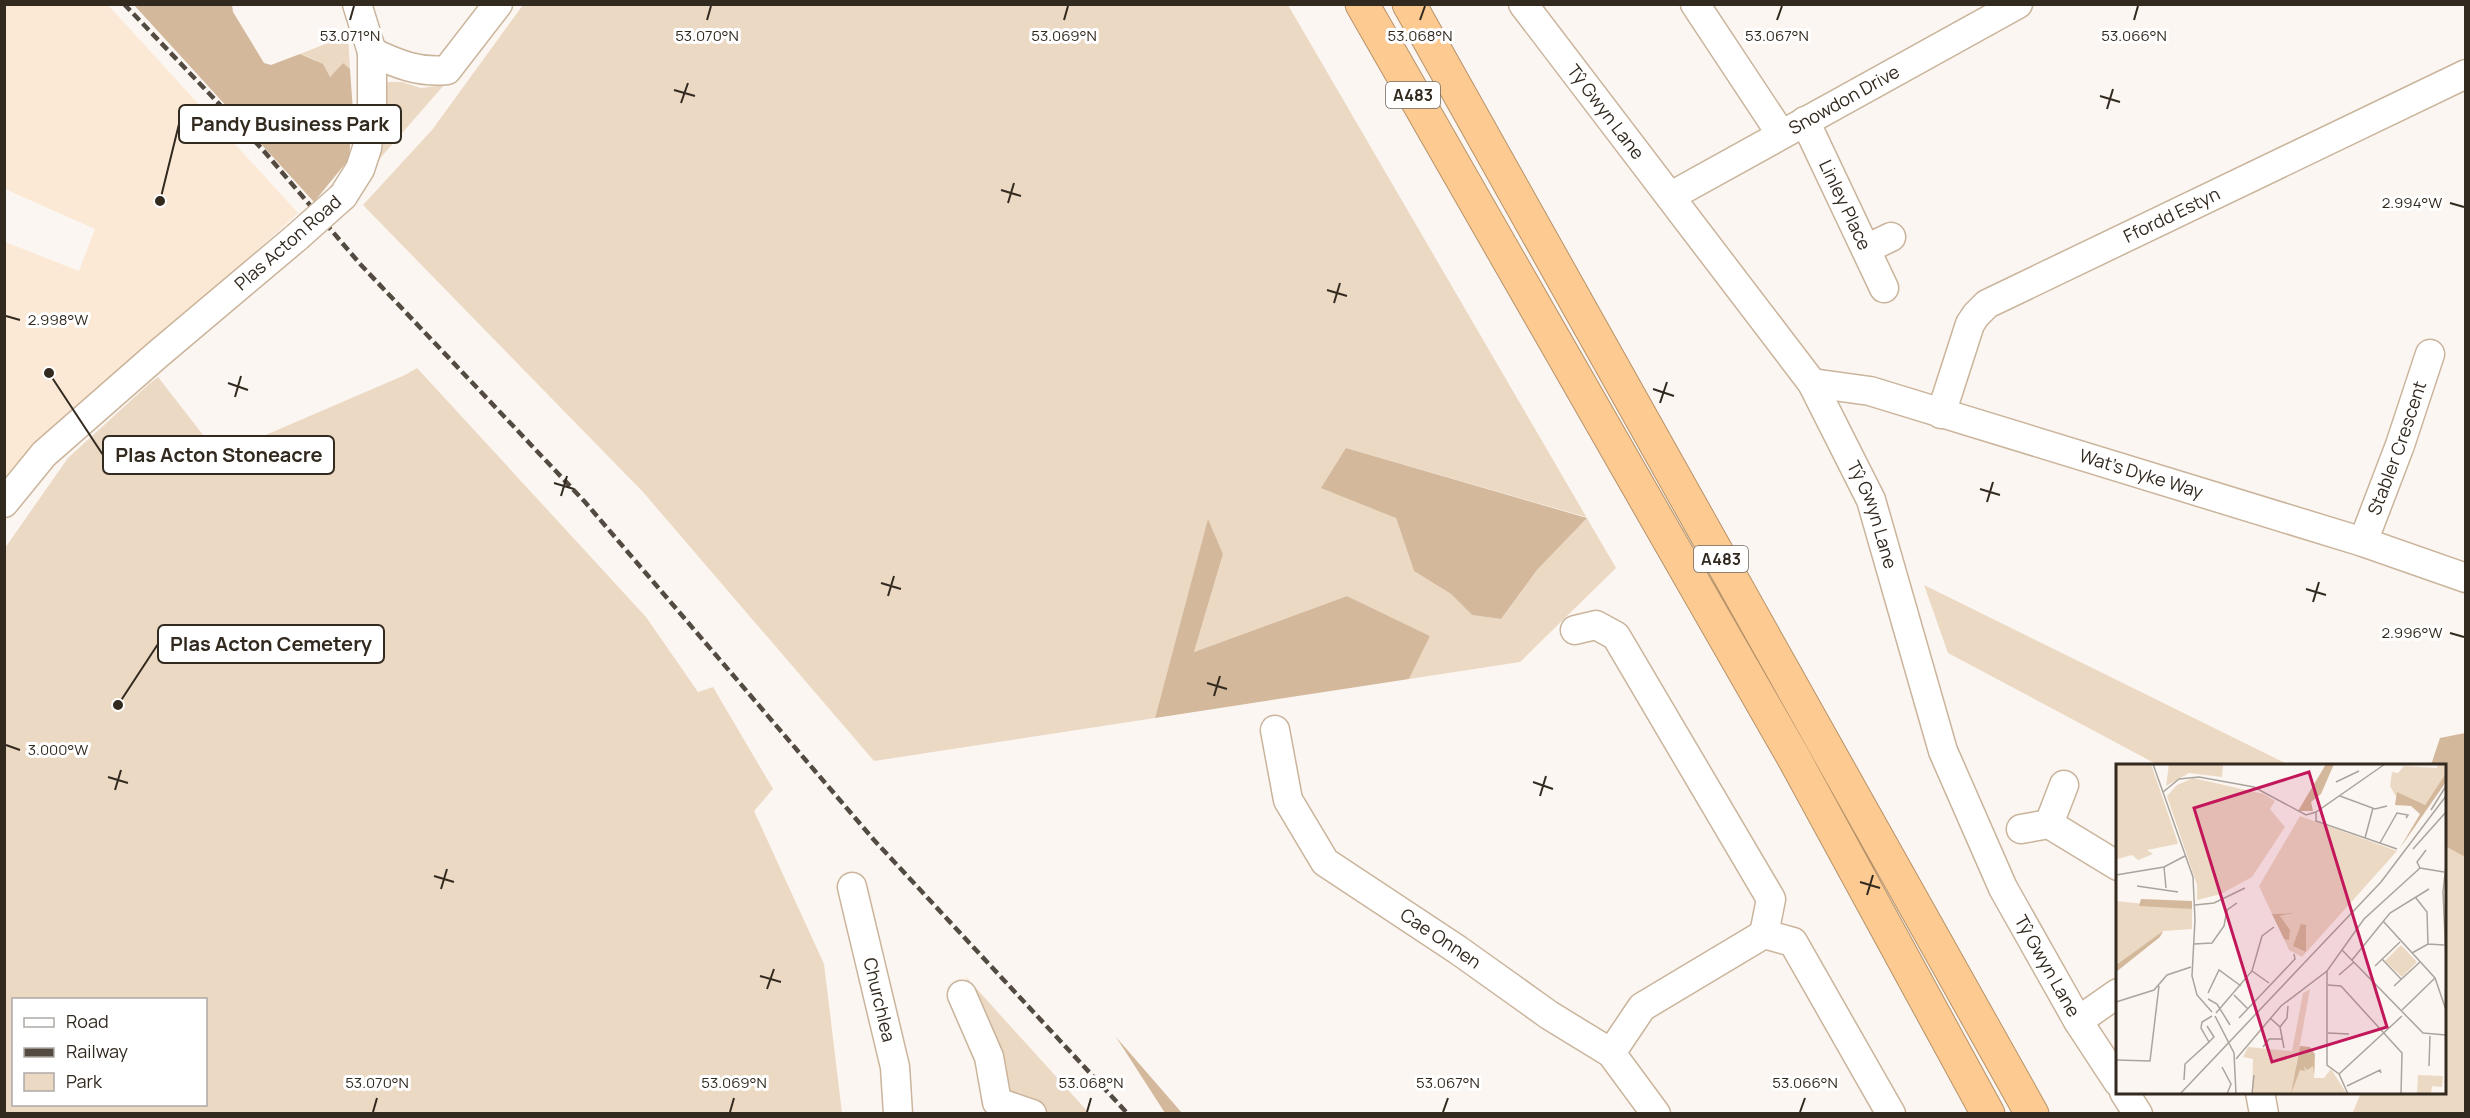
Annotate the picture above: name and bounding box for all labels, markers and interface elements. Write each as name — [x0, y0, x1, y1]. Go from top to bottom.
text: 53.071°N — [320, 25, 380, 46]
text: 53.070°N — [675, 25, 739, 46]
text: 53.069°N — [1031, 25, 1097, 46]
text: 53.068°N — [1388, 25, 1452, 46]
text: 53.067°N — [1745, 25, 1809, 46]
text: 53.066°N — [2101, 25, 2167, 46]
street label: Tŷ Gwyn Lane — [1562, 59, 1650, 164]
street label: Snowdon Drive — [1784, 59, 1904, 140]
road number: A483 — [1386, 82, 1440, 108]
callout: Pandy Business Park — [179, 105, 401, 143]
text: Pandy Business Park — [191, 110, 390, 137]
street label: Linley Place — [1814, 156, 1877, 254]
street label: Ffordd Estyn — [2119, 181, 2223, 248]
street label: Plas Acton Road — [229, 189, 346, 295]
text: 2.994°W — [2382, 192, 2442, 213]
text: 2.998°W — [28, 309, 88, 330]
street label: Stabler Crescent — [2361, 378, 2431, 518]
callout: Plas Acton Stoneacre — [103, 436, 334, 474]
text: Plas Acton Stoneacre — [115, 441, 323, 468]
street label: Wat's Dyke Way — [2076, 443, 2207, 503]
street label: Tŷ Gwyn Lane — [1842, 456, 1903, 571]
road number: A483 — [1694, 546, 1748, 572]
text: 2.996°W — [2381, 622, 2443, 643]
callout: Plas Acton Cemetery — [158, 625, 384, 663]
text: Plas Acton Cemetery — [170, 630, 373, 657]
text: 3.000°W — [28, 739, 88, 760]
inset map — [2116, 764, 2446, 1094]
street label: Cae Onnen — [1396, 902, 1486, 974]
street label: Tŷ Gwyn Lane — [2010, 910, 2086, 1021]
street label: Churchlea — [858, 955, 902, 1044]
legend — [12, 998, 207, 1106]
text: Road — [66, 1009, 109, 1033]
text: Railway — [66, 1039, 128, 1063]
text: Park — [66, 1069, 103, 1093]
text: 53.070°N — [345, 1072, 409, 1093]
text: 53.069°N — [701, 1072, 767, 1093]
text: 53.068°N — [1059, 1072, 1123, 1093]
text: 53.067°N — [1416, 1072, 1480, 1093]
text: 53.066°N — [1772, 1072, 1838, 1093]

